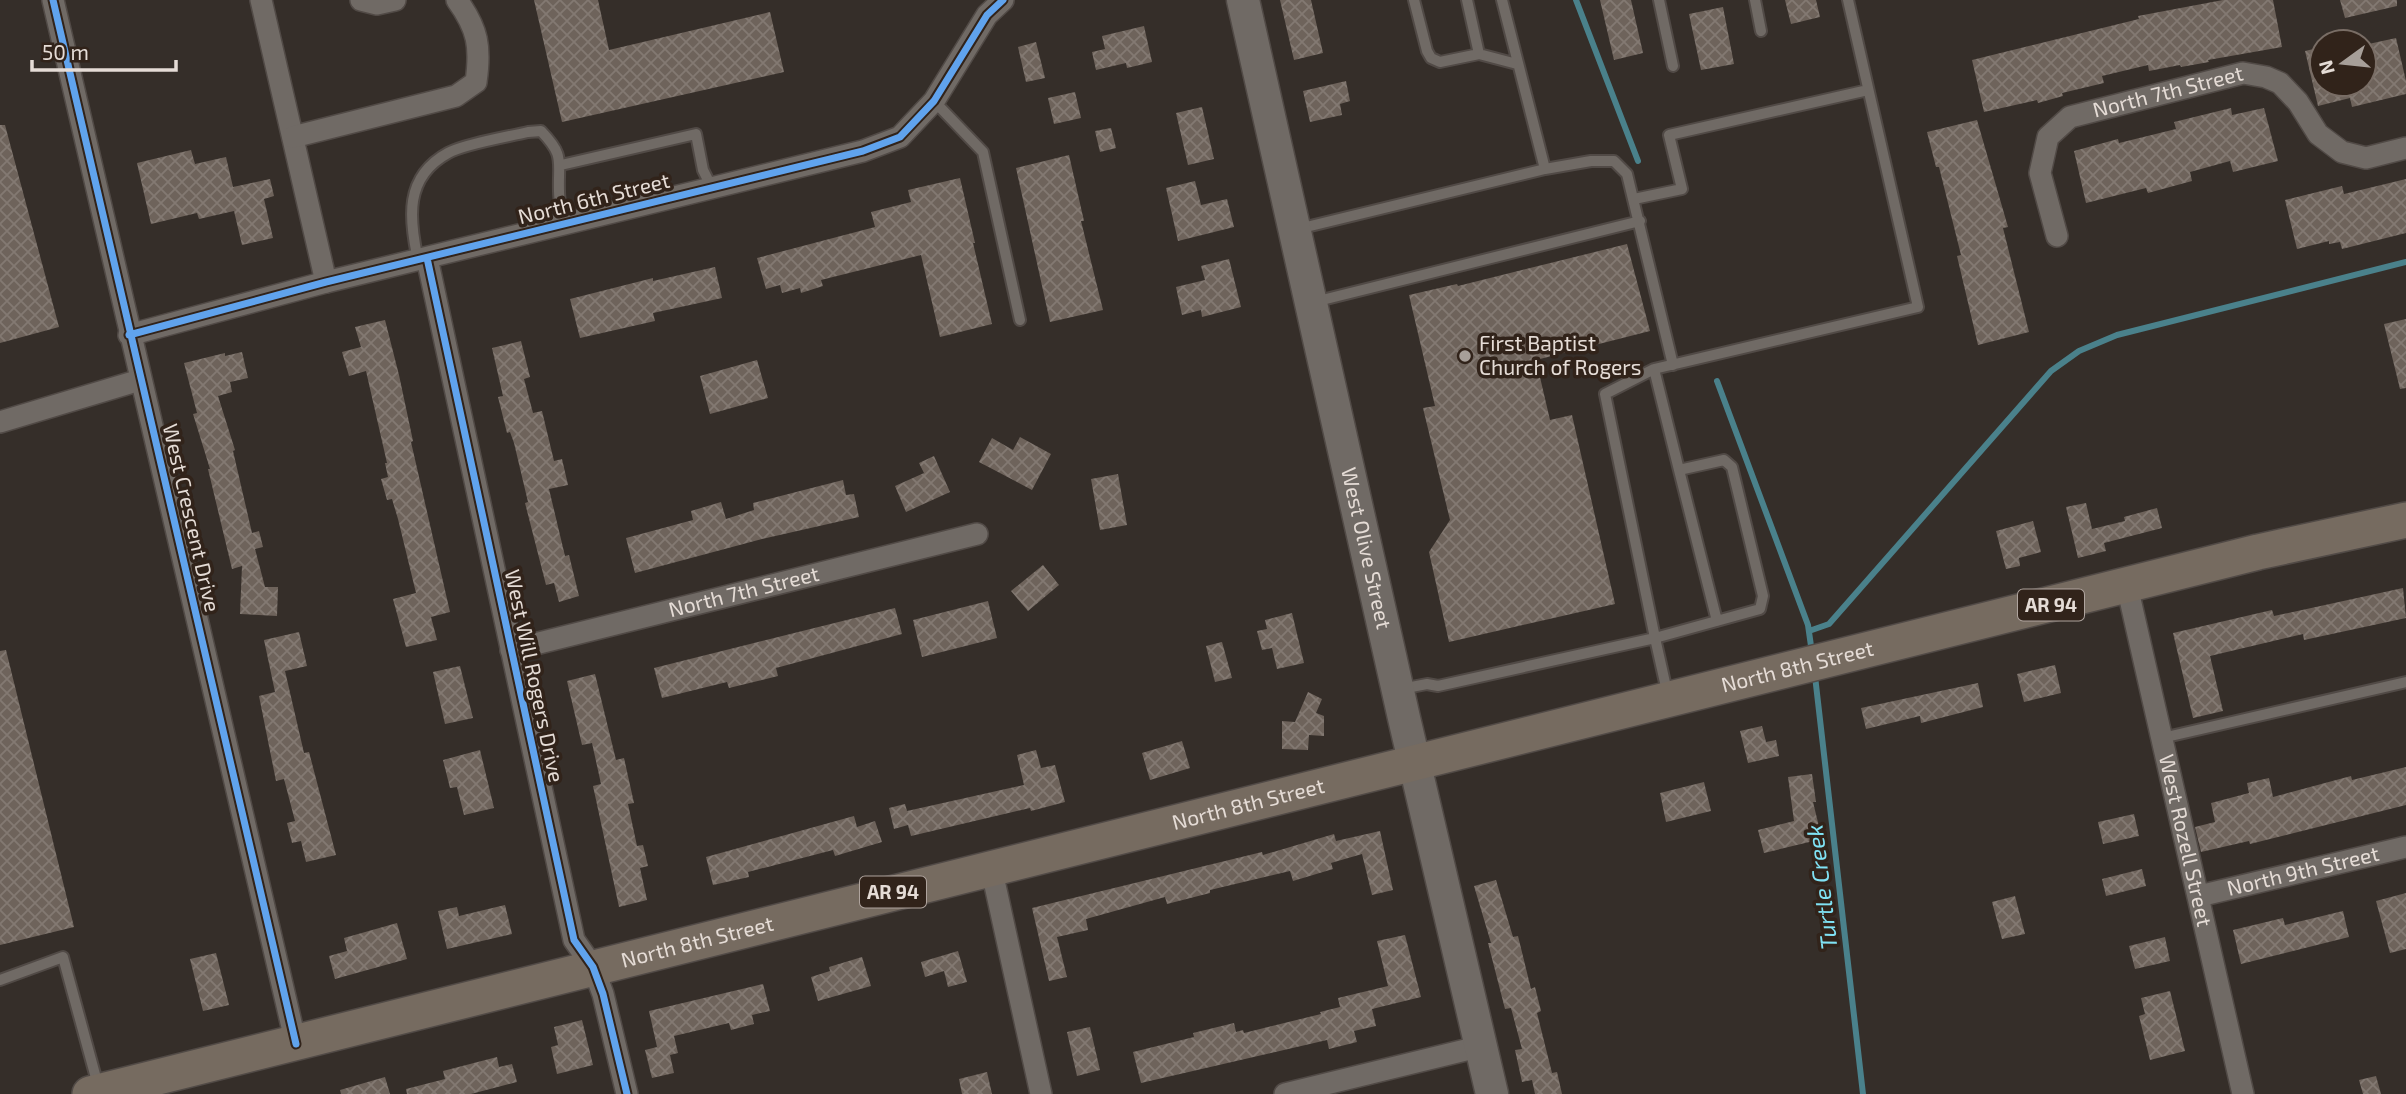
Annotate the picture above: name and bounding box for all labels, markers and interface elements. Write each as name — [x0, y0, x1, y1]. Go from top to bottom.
scale bar — [32, 28, 175, 72]
north arrow — [2308, 28, 2378, 98]
text: 50 m — [42, 39, 89, 64]
text: N — [2313, 58, 2339, 77]
street label: North 7th Street — [2090, 60, 2245, 122]
street label: North 6th Street — [515, 167, 672, 228]
place label: First Baptist Church of Rogers — [1479, 330, 1641, 379]
marker: First Baptist Church of Rogers — [1457, 348, 1473, 364]
street label: West Crescent Drive — [159, 421, 226, 614]
street label: West Olive Street — [1337, 465, 1398, 631]
street label: North 7th Street — [666, 560, 821, 621]
street label: West Will Rogers Drive — [501, 567, 570, 784]
road number: AR 94 — [2018, 590, 2084, 620]
street label: North 8th Street — [1718, 635, 1876, 697]
street label: West Rozell Street — [2155, 752, 2218, 929]
street label: North 8th Street — [1169, 772, 1327, 834]
water label: Turtle Creek — [1799, 823, 1843, 951]
street label: North 9th Street — [2224, 840, 2381, 900]
road number: AR 94 — [860, 876, 926, 908]
street label: North 8th Street — [618, 910, 776, 972]

